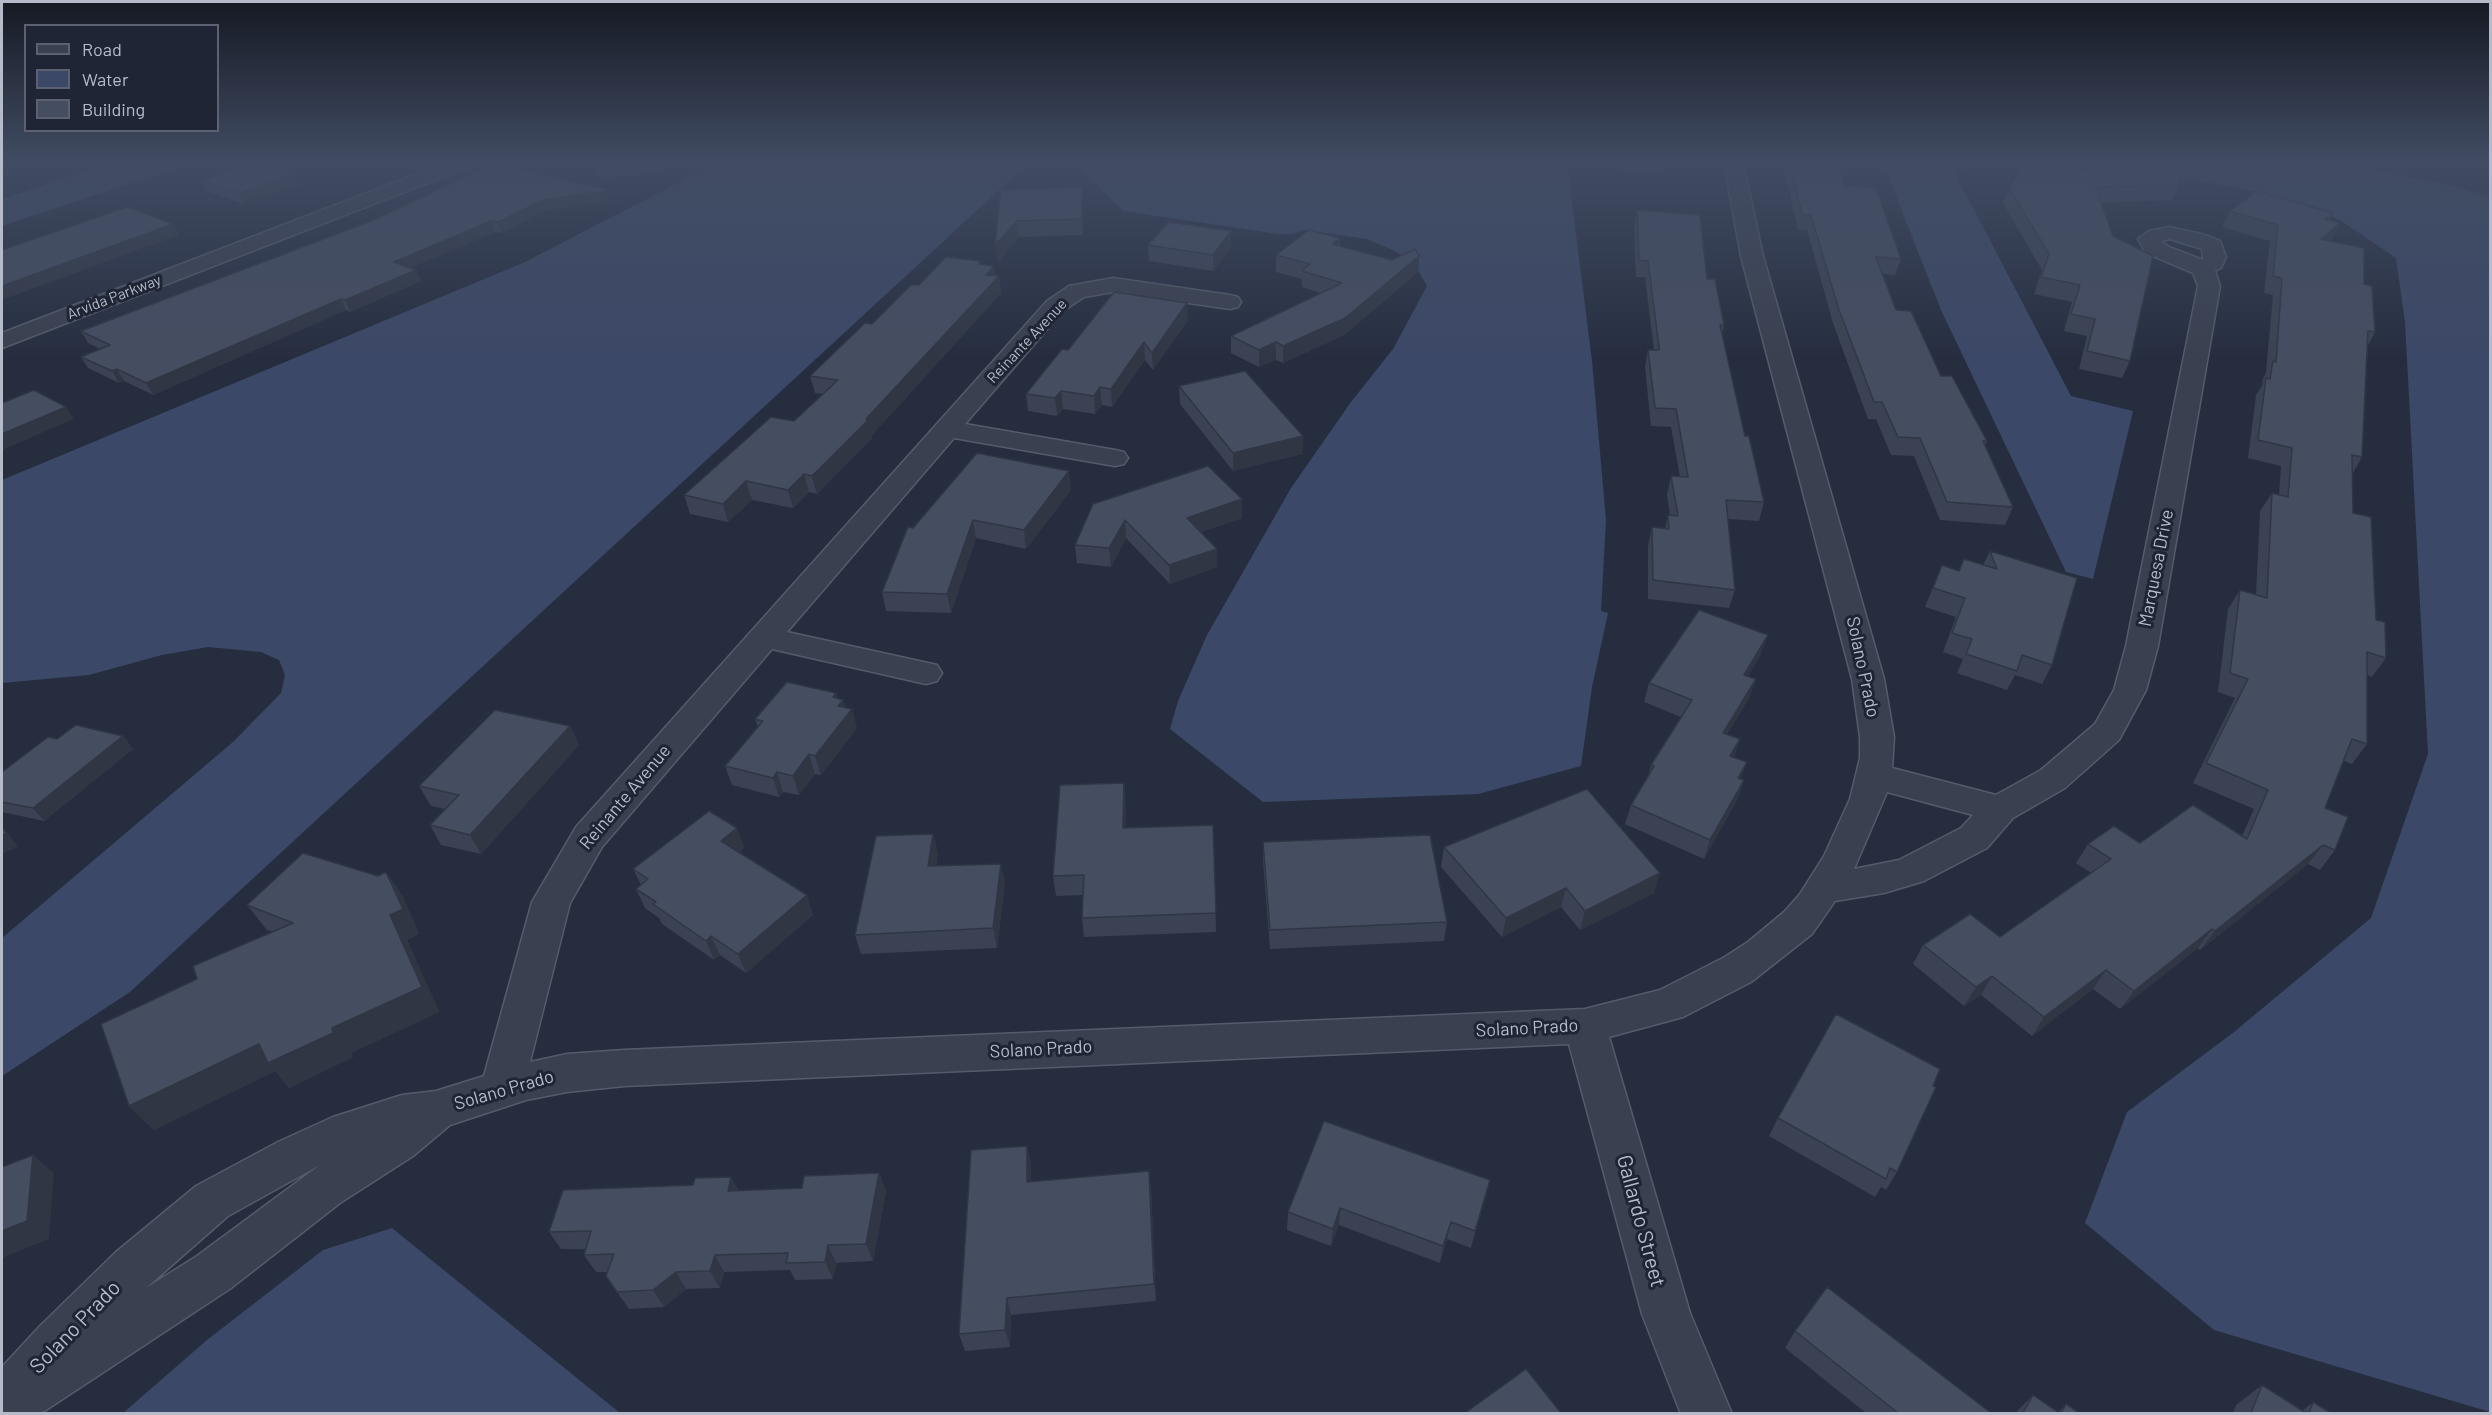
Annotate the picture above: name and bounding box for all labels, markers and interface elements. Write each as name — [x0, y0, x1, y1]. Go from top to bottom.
legend — [24, 24, 219, 132]
text: Road — [82, 38, 122, 60]
text: Water — [82, 68, 129, 90]
text: Building — [82, 98, 145, 120]
street label: Arvida Parkway — [64, 271, 164, 323]
street label: Reinante Avenue — [983, 295, 1071, 387]
street label: Marquesa Drive — [2134, 508, 2178, 628]
street label: Solano Prado — [1842, 615, 1884, 719]
street label: Reinante Avenue — [575, 740, 675, 854]
street label: Solano Prado — [1475, 1015, 1579, 1041]
street label: Solano Prado — [989, 1036, 1093, 1062]
street label: Solano Prado — [452, 1065, 556, 1115]
street label: Gallardo Street — [1611, 1152, 1671, 1290]
street label: Solano Prado — [24, 1275, 126, 1379]

